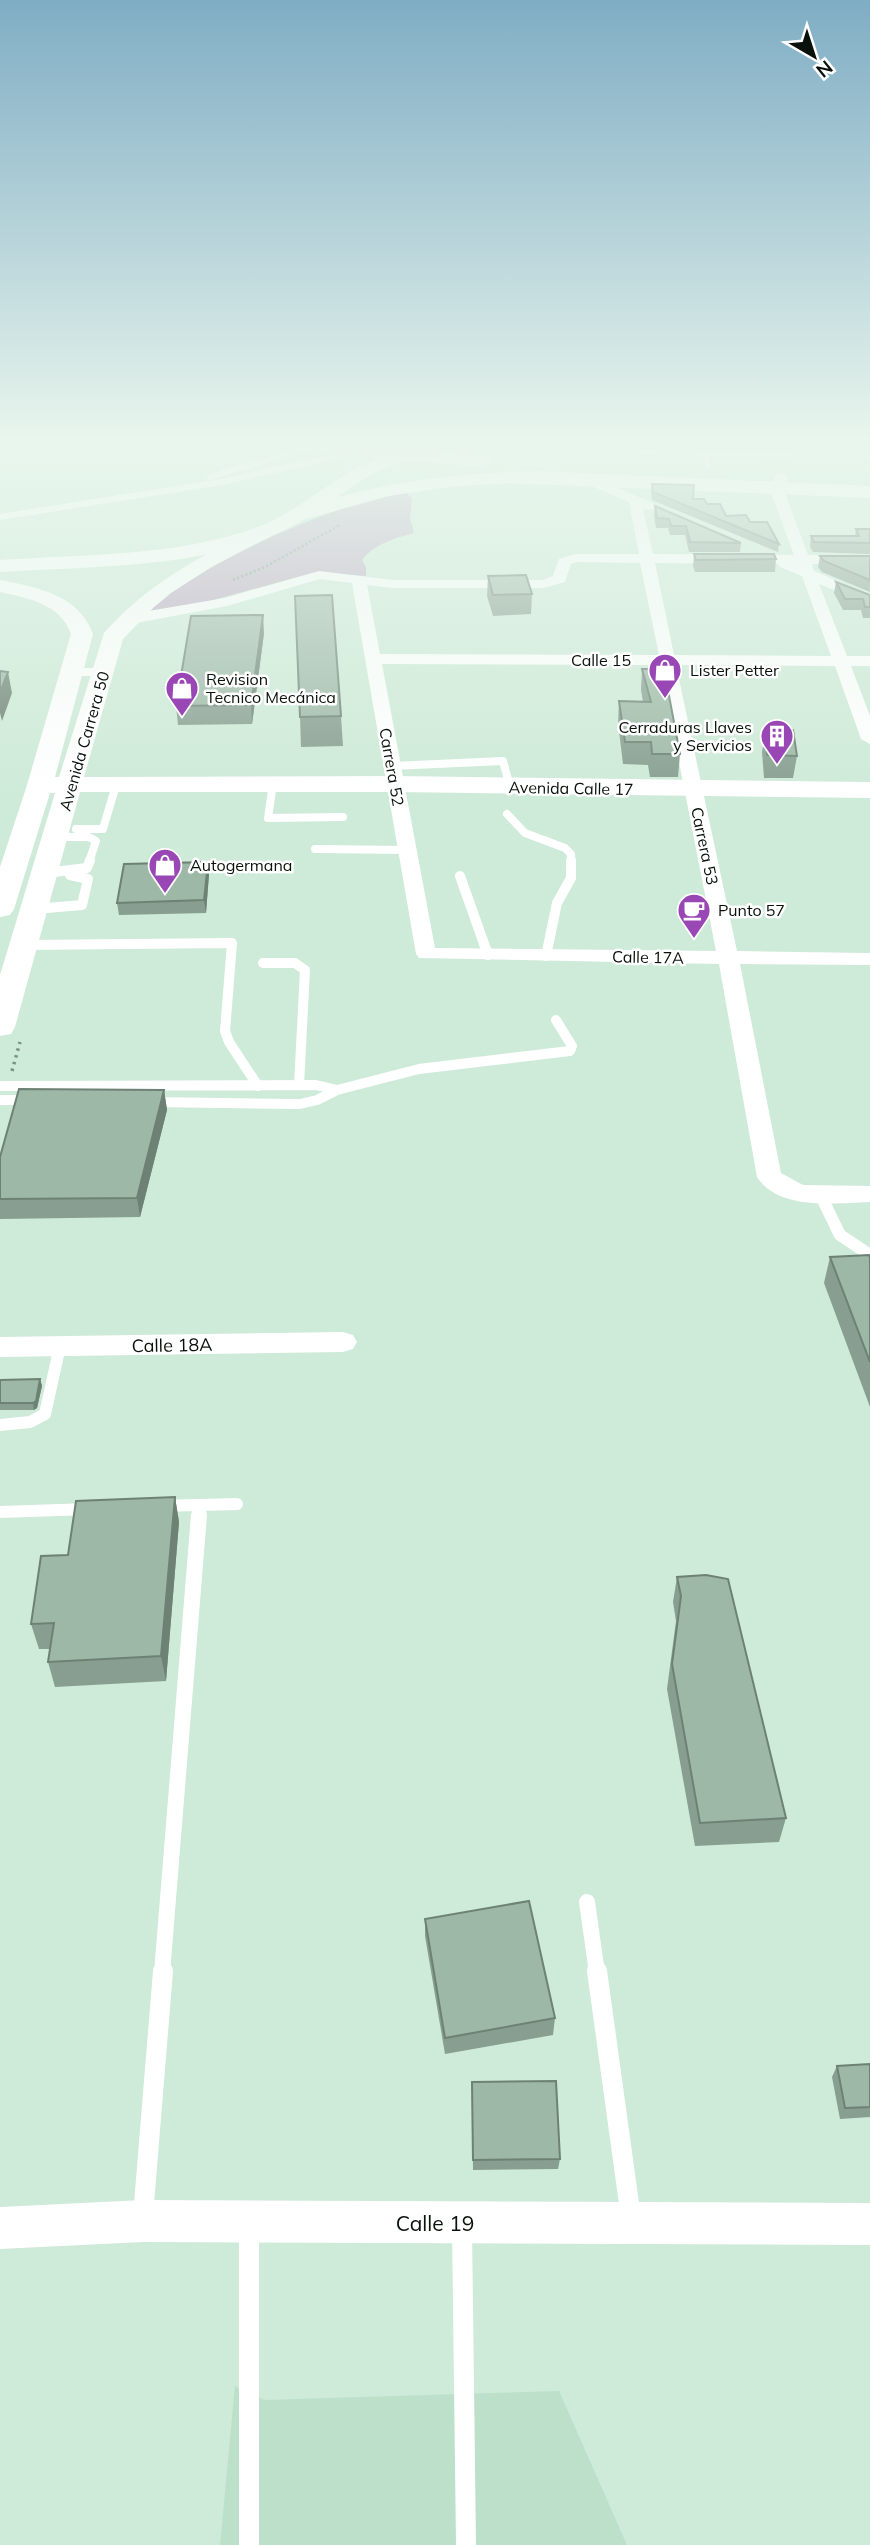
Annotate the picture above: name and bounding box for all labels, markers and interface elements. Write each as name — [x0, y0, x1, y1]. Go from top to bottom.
north arrow — [779, 21, 849, 91]
text: N — [812, 55, 838, 83]
street label: Calle 15 — [571, 650, 631, 670]
shop icon: Lister Petter — [646, 651, 684, 700]
place label: Lister Petter — [690, 660, 779, 680]
street label: Avenida Carrera 50 — [55, 669, 113, 813]
shop icon: Revision Tecnico Mecánica — [163, 669, 201, 718]
place label: Revision Tecnico Mecánica — [206, 669, 336, 707]
place label: Cerraduras Llaves y Servicios — [618, 717, 752, 755]
building icon: Cerraduras Llaves y Servicios — [758, 717, 796, 766]
street label: Carrera 52 — [375, 726, 409, 808]
street label: Avenida Calle 17 — [508, 777, 634, 799]
street label: Carrera 53 — [687, 805, 723, 887]
shop icon: Autogermana — [146, 846, 184, 895]
place label: Autogermana — [190, 855, 292, 875]
cafe icon: Punto 57 — [675, 891, 713, 940]
place label: Punto 57 — [718, 900, 785, 920]
street label: Calle 17A — [612, 946, 684, 968]
street label: Calle 18A — [131, 1333, 213, 1357]
street label: Calle 19 — [396, 2210, 474, 2236]

